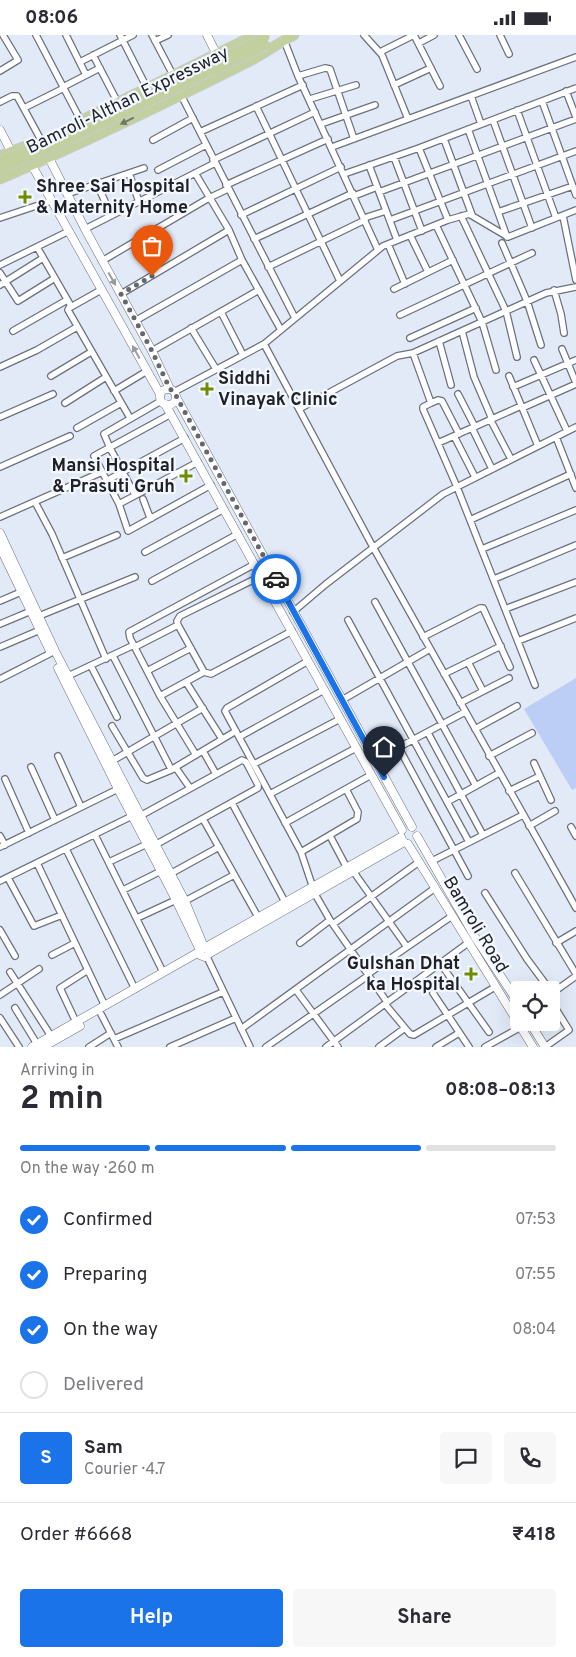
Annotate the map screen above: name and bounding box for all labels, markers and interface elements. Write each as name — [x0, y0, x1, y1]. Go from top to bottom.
text: 08:06 — [25, 6, 78, 30]
street label: Bamroli-Althan Expressway — [23, 42, 233, 160]
one-way arrow — [120, 118, 134, 126]
place label: Shree Sai Hospital & Maternity Home — [36, 176, 190, 220]
marker: Shree Sai Hospital & Maternity Home — [18, 190, 32, 204]
pin — [131, 225, 173, 276]
icon: bag — [138, 232, 166, 260]
one-way arrow — [108, 273, 117, 286]
one-way arrow — [132, 344, 140, 359]
place label: Siddhi Vinayak Clinic — [218, 368, 338, 412]
marker: Siddhi Vinayak Clinic — [200, 382, 214, 396]
place label: Mansi Hospital & Prasuti Gruh — [52, 455, 175, 499]
marker: Mansi Hospital & Prasuti Gruh — [179, 469, 193, 483]
courier — [251, 554, 301, 604]
icon: car — [262, 565, 290, 593]
pin — [363, 726, 405, 777]
icon: home — [370, 733, 398, 761]
street label: Bamroli Road — [437, 872, 513, 978]
place label: Gulshan Dhat ka Hospital — [347, 953, 460, 997]
marker: Gulshan Dhat ka Hospital — [464, 967, 478, 981]
map controls — [510, 981, 560, 1031]
button: locate — [510, 981, 560, 1031]
text: Arriving in — [20, 1061, 95, 1081]
text: 08:08–08:13 — [445, 1078, 556, 1102]
text: 2 min — [20, 1080, 104, 1120]
text: On the way · 260 m — [20, 1159, 154, 1179]
icon: check — [20, 1206, 48, 1234]
text: Confirmed — [63, 1208, 153, 1232]
text: 07:53 — [515, 1210, 556, 1230]
icon: check — [20, 1261, 48, 1289]
text: Preparing — [63, 1263, 147, 1287]
text: 07:55 — [515, 1265, 556, 1285]
icon: check — [20, 1316, 48, 1344]
text: On the way — [63, 1318, 158, 1342]
text: 08:04 — [512, 1320, 556, 1340]
text: Delivered — [63, 1373, 144, 1397]
button: chat — [440, 1432, 492, 1484]
button: phone — [504, 1432, 556, 1484]
text: Sam — [84, 1436, 123, 1460]
text: S — [40, 1446, 52, 1470]
text: Courier · 4.7 — [84, 1460, 165, 1480]
text: Order #6668 — [20, 1523, 132, 1547]
text: ₹418 — [512, 1523, 556, 1547]
button: Help — [20, 1589, 283, 1647]
button: Share — [293, 1589, 556, 1647]

